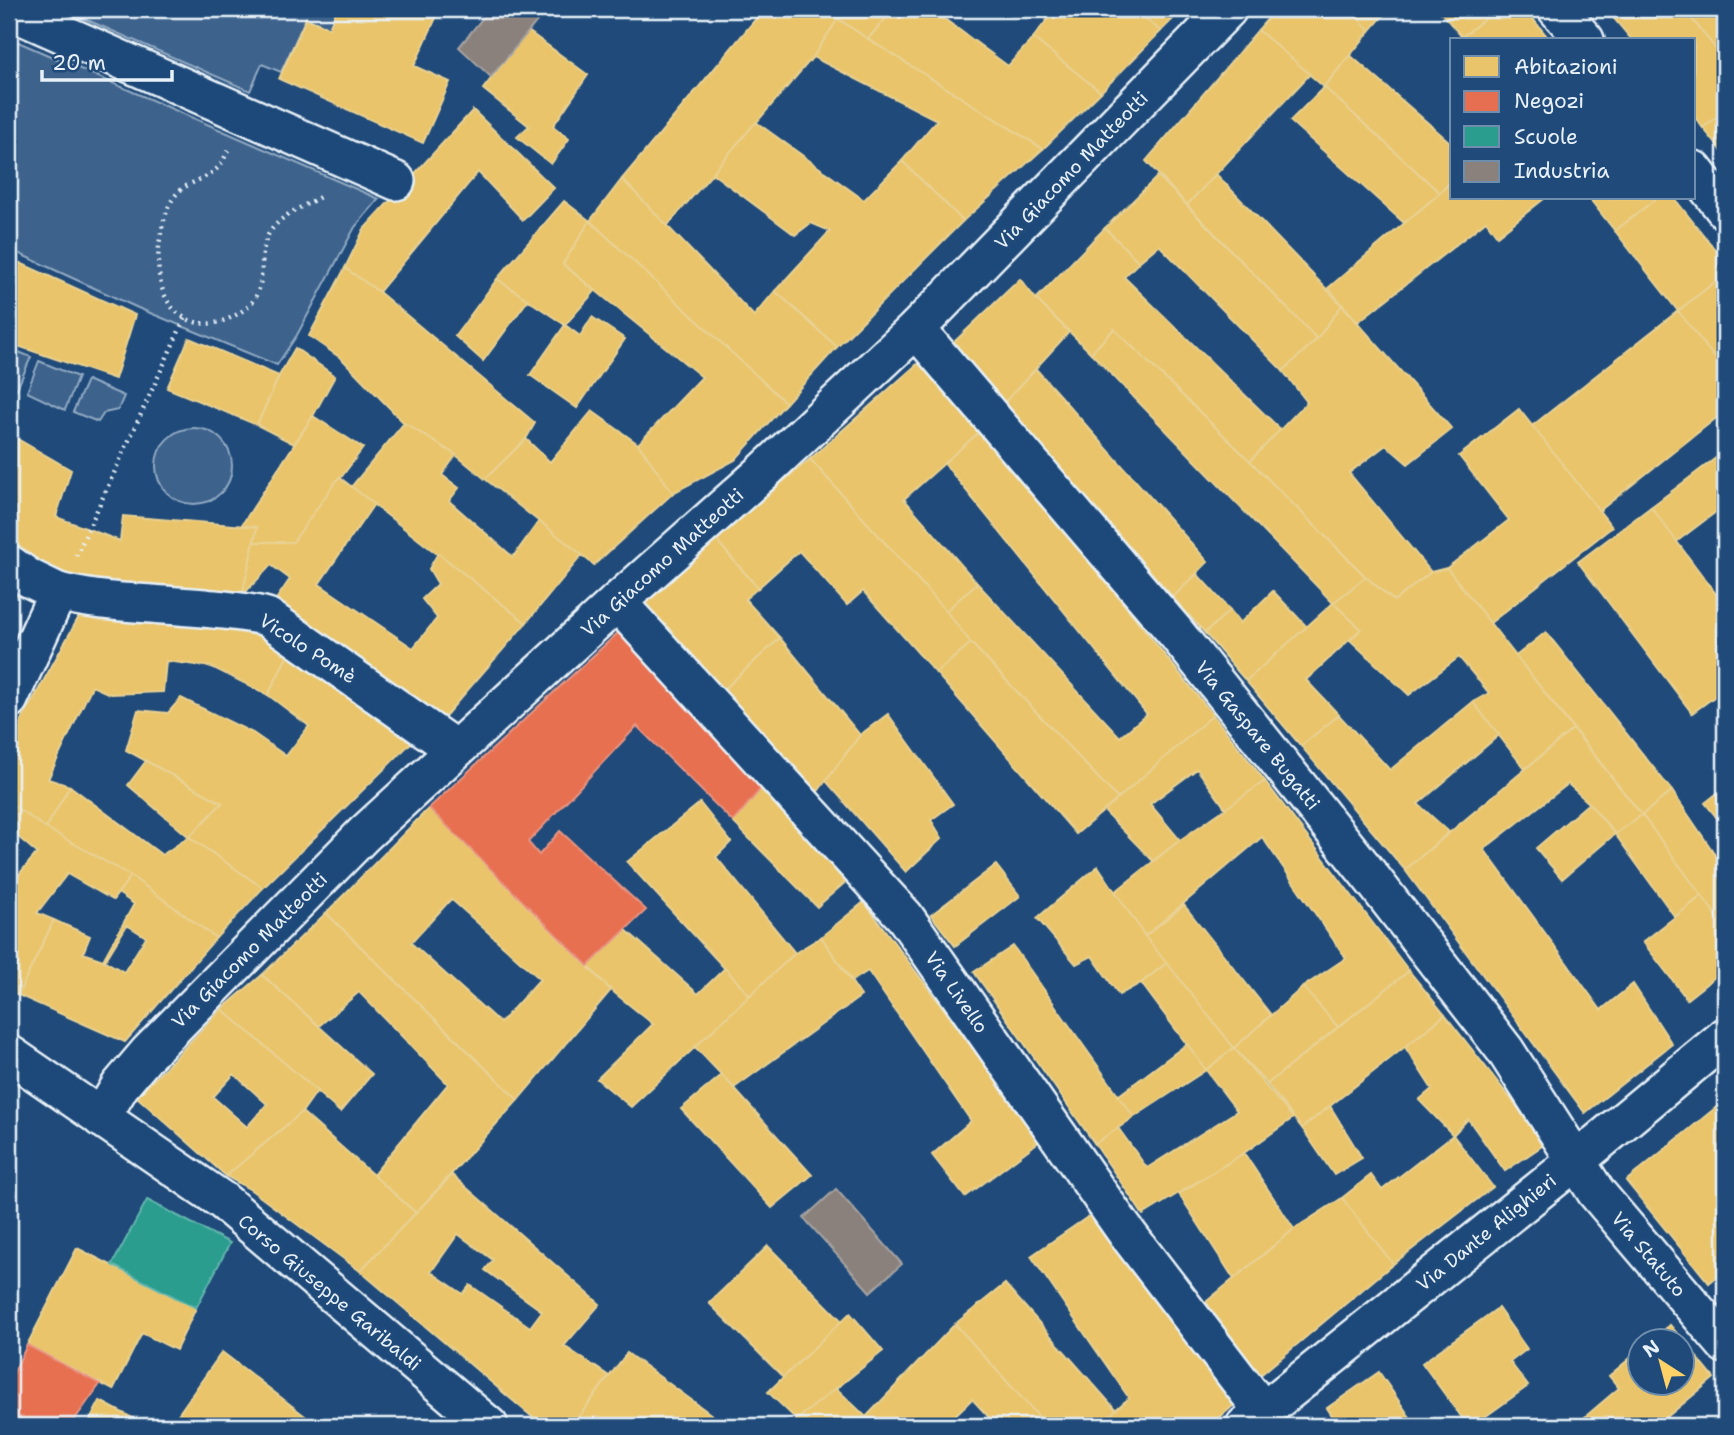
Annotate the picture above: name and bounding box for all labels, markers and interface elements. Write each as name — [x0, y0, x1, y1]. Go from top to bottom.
scale bar — [42, 38, 172, 82]
legend — [1450, 38, 1696, 200]
text: 20 m — [52, 49, 106, 77]
text: Abitazioni — [1514, 53, 1618, 81]
street label: Via Giacomo Matteotti — [989, 86, 1154, 255]
text: Negozi — [1514, 87, 1584, 115]
text: Scuole — [1514, 123, 1578, 151]
text: Industria — [1514, 157, 1610, 185]
street label: Via Giacomo Matteotti — [576, 483, 749, 642]
street label: Vicolo Pomè — [254, 608, 361, 689]
street label: Via Gaspare Bugatti — [1190, 655, 1326, 815]
street label: Via Giacomo Matteotti — [166, 867, 333, 1034]
street label: Via Livello — [919, 946, 994, 1038]
street label: Via Dante Alighieri — [1411, 1168, 1562, 1297]
street label: Via Statuto — [1606, 1206, 1692, 1302]
street label: Corso Giuseppe Garibaldi — [233, 1208, 426, 1376]
north arrow — [1626, 1326, 1696, 1396]
text: N — [1638, 1334, 1665, 1363]

